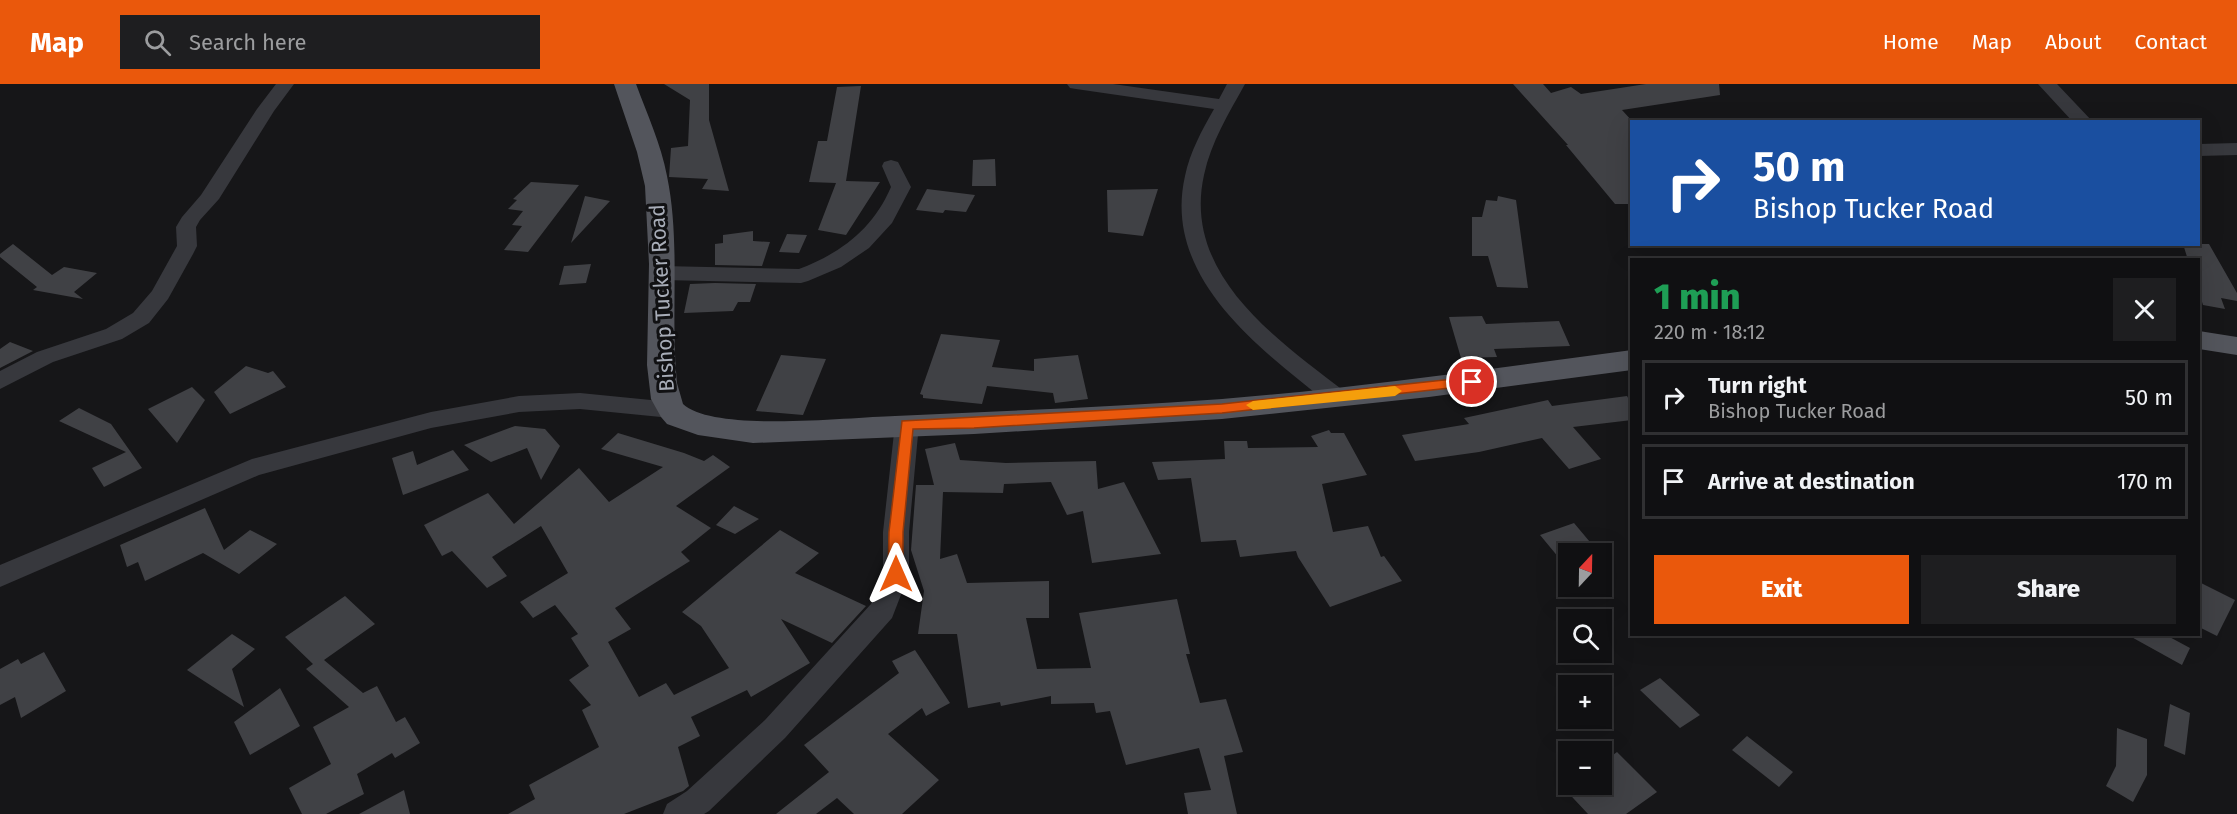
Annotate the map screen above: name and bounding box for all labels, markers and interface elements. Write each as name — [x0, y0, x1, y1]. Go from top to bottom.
search box — [120, 15, 540, 69]
text: Map — [30, 26, 84, 59]
icon: search — [141, 26, 174, 59]
text: Search here — [189, 29, 307, 56]
text: Home — [1883, 29, 1939, 55]
text: Map — [1972, 29, 2012, 55]
text: About — [2045, 29, 2102, 55]
text: Contact — [2135, 29, 2207, 55]
text: 50 m — [1753, 142, 1846, 192]
icon: right — [1654, 144, 1732, 222]
text: Bishop Tucker Road — [1753, 193, 1994, 225]
street label: Bishop Tucker Road — [644, 204, 680, 392]
text: 1 min — [1654, 275, 1740, 319]
button: close — [2113, 278, 2176, 341]
text: 220 m · 18:12 — [1654, 320, 1765, 344]
pin — [1446, 356, 1497, 407]
icon: arrive — [1455, 365, 1488, 398]
text: Turn right — [1708, 372, 1807, 399]
icon: right — [1657, 381, 1690, 414]
text: 50 m — [2125, 384, 2173, 411]
text: Bishop Tucker Road — [1708, 399, 1887, 423]
icon: arrive — [1657, 465, 1690, 498]
text: Arrive at destination — [1708, 468, 1915, 495]
text: 170 m — [2117, 468, 2173, 495]
position arrow — [864, 542, 928, 606]
north arrow — [1558, 543, 1612, 597]
map controls — [1558, 543, 1612, 795]
button: Exit — [1654, 555, 1909, 624]
button: Share — [1921, 555, 2176, 624]
button: search — [1558, 609, 1612, 663]
button: + — [1558, 675, 1612, 729]
button: − — [1558, 741, 1612, 795]

